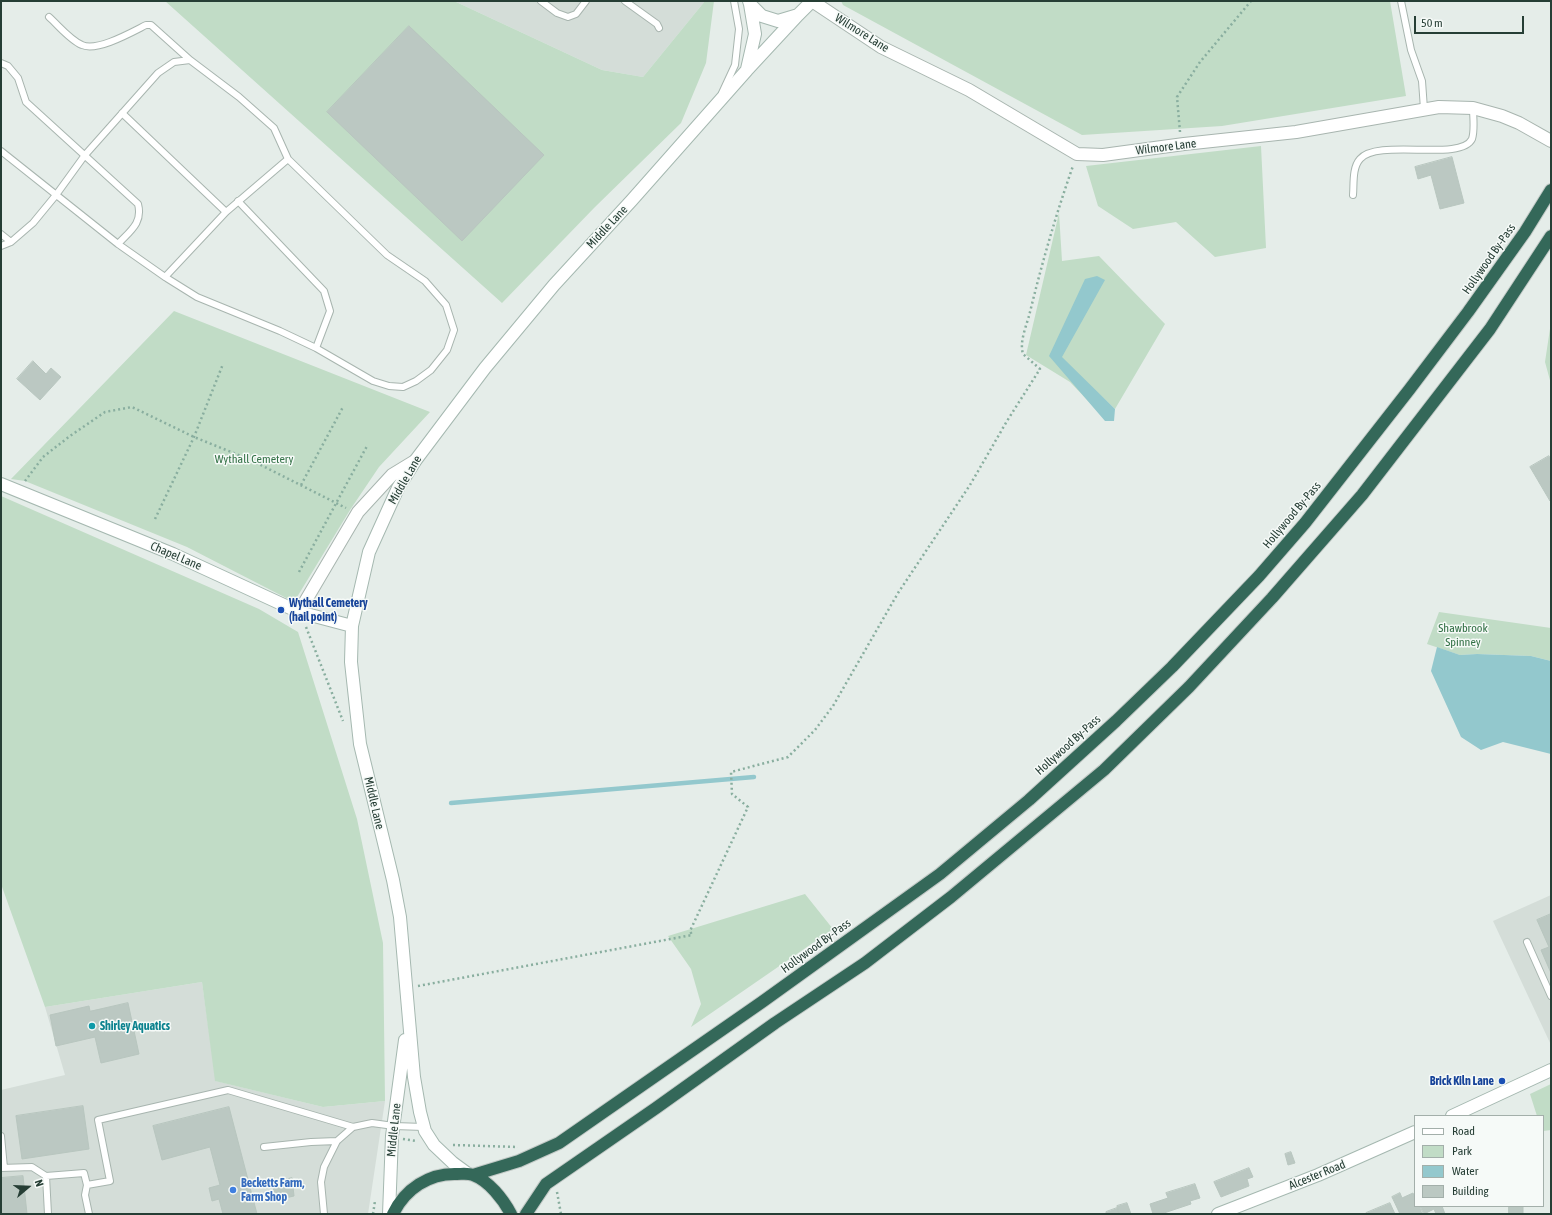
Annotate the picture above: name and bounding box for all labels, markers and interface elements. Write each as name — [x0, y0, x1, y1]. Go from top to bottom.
scale bar — [1416, 8, 1526, 34]
street label: Wilmore Lane — [832, 11, 892, 55]
text: 50 m — [1421, 16, 1443, 30]
street label: Wilmore Lane — [1135, 136, 1197, 158]
street label: Middle Lane — [583, 202, 631, 252]
street label: Hollywood By-Pass — [1459, 221, 1519, 297]
park label: Wythall Cemetery — [215, 452, 293, 466]
street label: Middle Lane — [385, 453, 425, 507]
street label: Hollywood By-Pass — [1260, 479, 1324, 551]
street label: Chapel Lane — [148, 539, 204, 573]
place label: Wythall Cemetery (hail point) — [289, 596, 368, 624]
marker: Wythall Cemetery (hail point) — [276, 605, 286, 615]
park label: Shawbrook Spinney — [1438, 621, 1488, 649]
street label: Hollywood By-Pass — [1032, 712, 1104, 778]
street label: Middle Lane — [361, 775, 387, 831]
street label: Hollywood By-Pass — [778, 916, 854, 976]
place label: Shirley Aquatics — [100, 1019, 170, 1033]
marker: Shirley Aquatics — [87, 1021, 97, 1031]
place label: Brick Kiln Lane — [1430, 1074, 1494, 1088]
marker: Brick Kiln Lane — [1497, 1076, 1507, 1086]
street label: Middle Lane — [384, 1102, 404, 1158]
legend — [1414, 1115, 1544, 1207]
text: Road — [1452, 1124, 1475, 1138]
text: Park — [1452, 1144, 1472, 1158]
street label: Alcester Road — [1287, 1157, 1347, 1193]
text: Water — [1452, 1164, 1478, 1178]
north arrow — [8, 1167, 48, 1207]
place label: Becketts Farm, Farm Shop — [241, 1176, 304, 1204]
text: N — [33, 1178, 46, 1188]
text: Building — [1452, 1184, 1489, 1198]
marker: Becketts Farm, Farm Shop — [228, 1185, 238, 1195]

